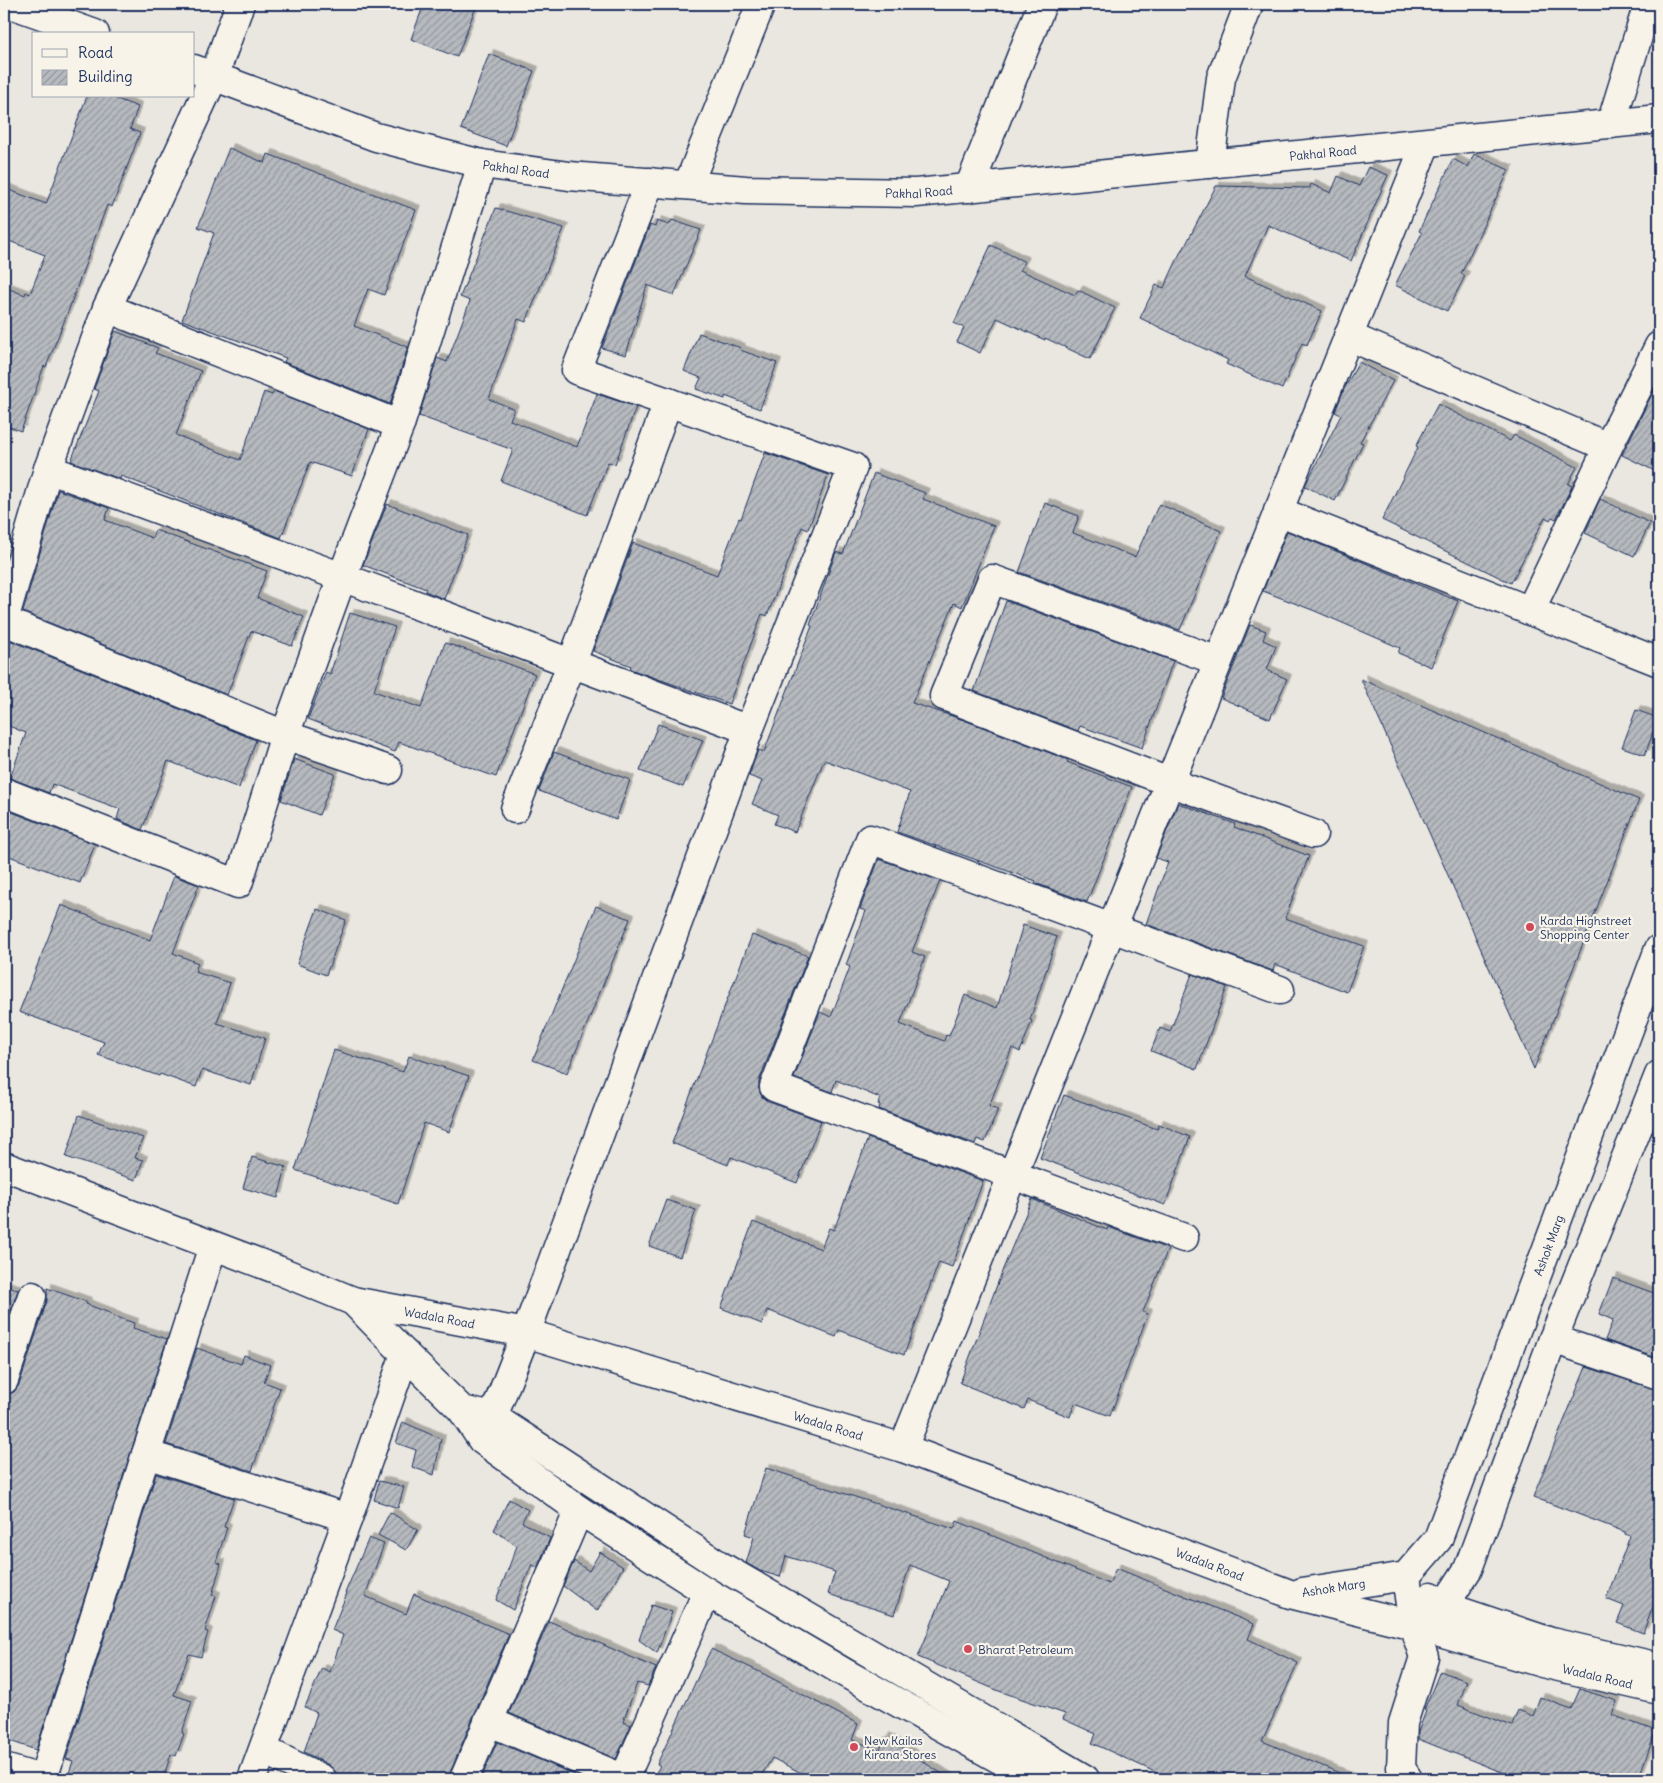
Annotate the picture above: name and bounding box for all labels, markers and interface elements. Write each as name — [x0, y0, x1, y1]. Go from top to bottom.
legend — [32, 32, 195, 98]
text: Road — [78, 43, 113, 62]
text: Building — [78, 67, 133, 86]
street label: Pakhal Road — [1289, 142, 1357, 163]
street label: Pakhal Road — [482, 157, 550, 181]
street label: Pakhal Road — [885, 182, 953, 201]
place label: Karda Highstreet Shopping Center — [1540, 913, 1632, 942]
marker: Karda Highstreet Shopping Center — [1524, 921, 1536, 933]
street label: Ashok Marg — [1530, 1213, 1566, 1278]
street label: Wadala Road — [403, 1303, 476, 1331]
street label: Wadala Road — [792, 1408, 865, 1443]
street label: Wadala Road — [1174, 1544, 1246, 1583]
street label: Ashok Marg — [1301, 1575, 1366, 1599]
place label: Bharat Petroleum — [978, 1642, 1074, 1657]
marker: Bharat Petroleum — [962, 1643, 974, 1655]
street label: Wadala Road — [1561, 1660, 1634, 1691]
place label: New Kailas Kirana Stores — [864, 1733, 936, 1762]
marker: New Kailas Kirana Stores — [848, 1741, 860, 1753]

